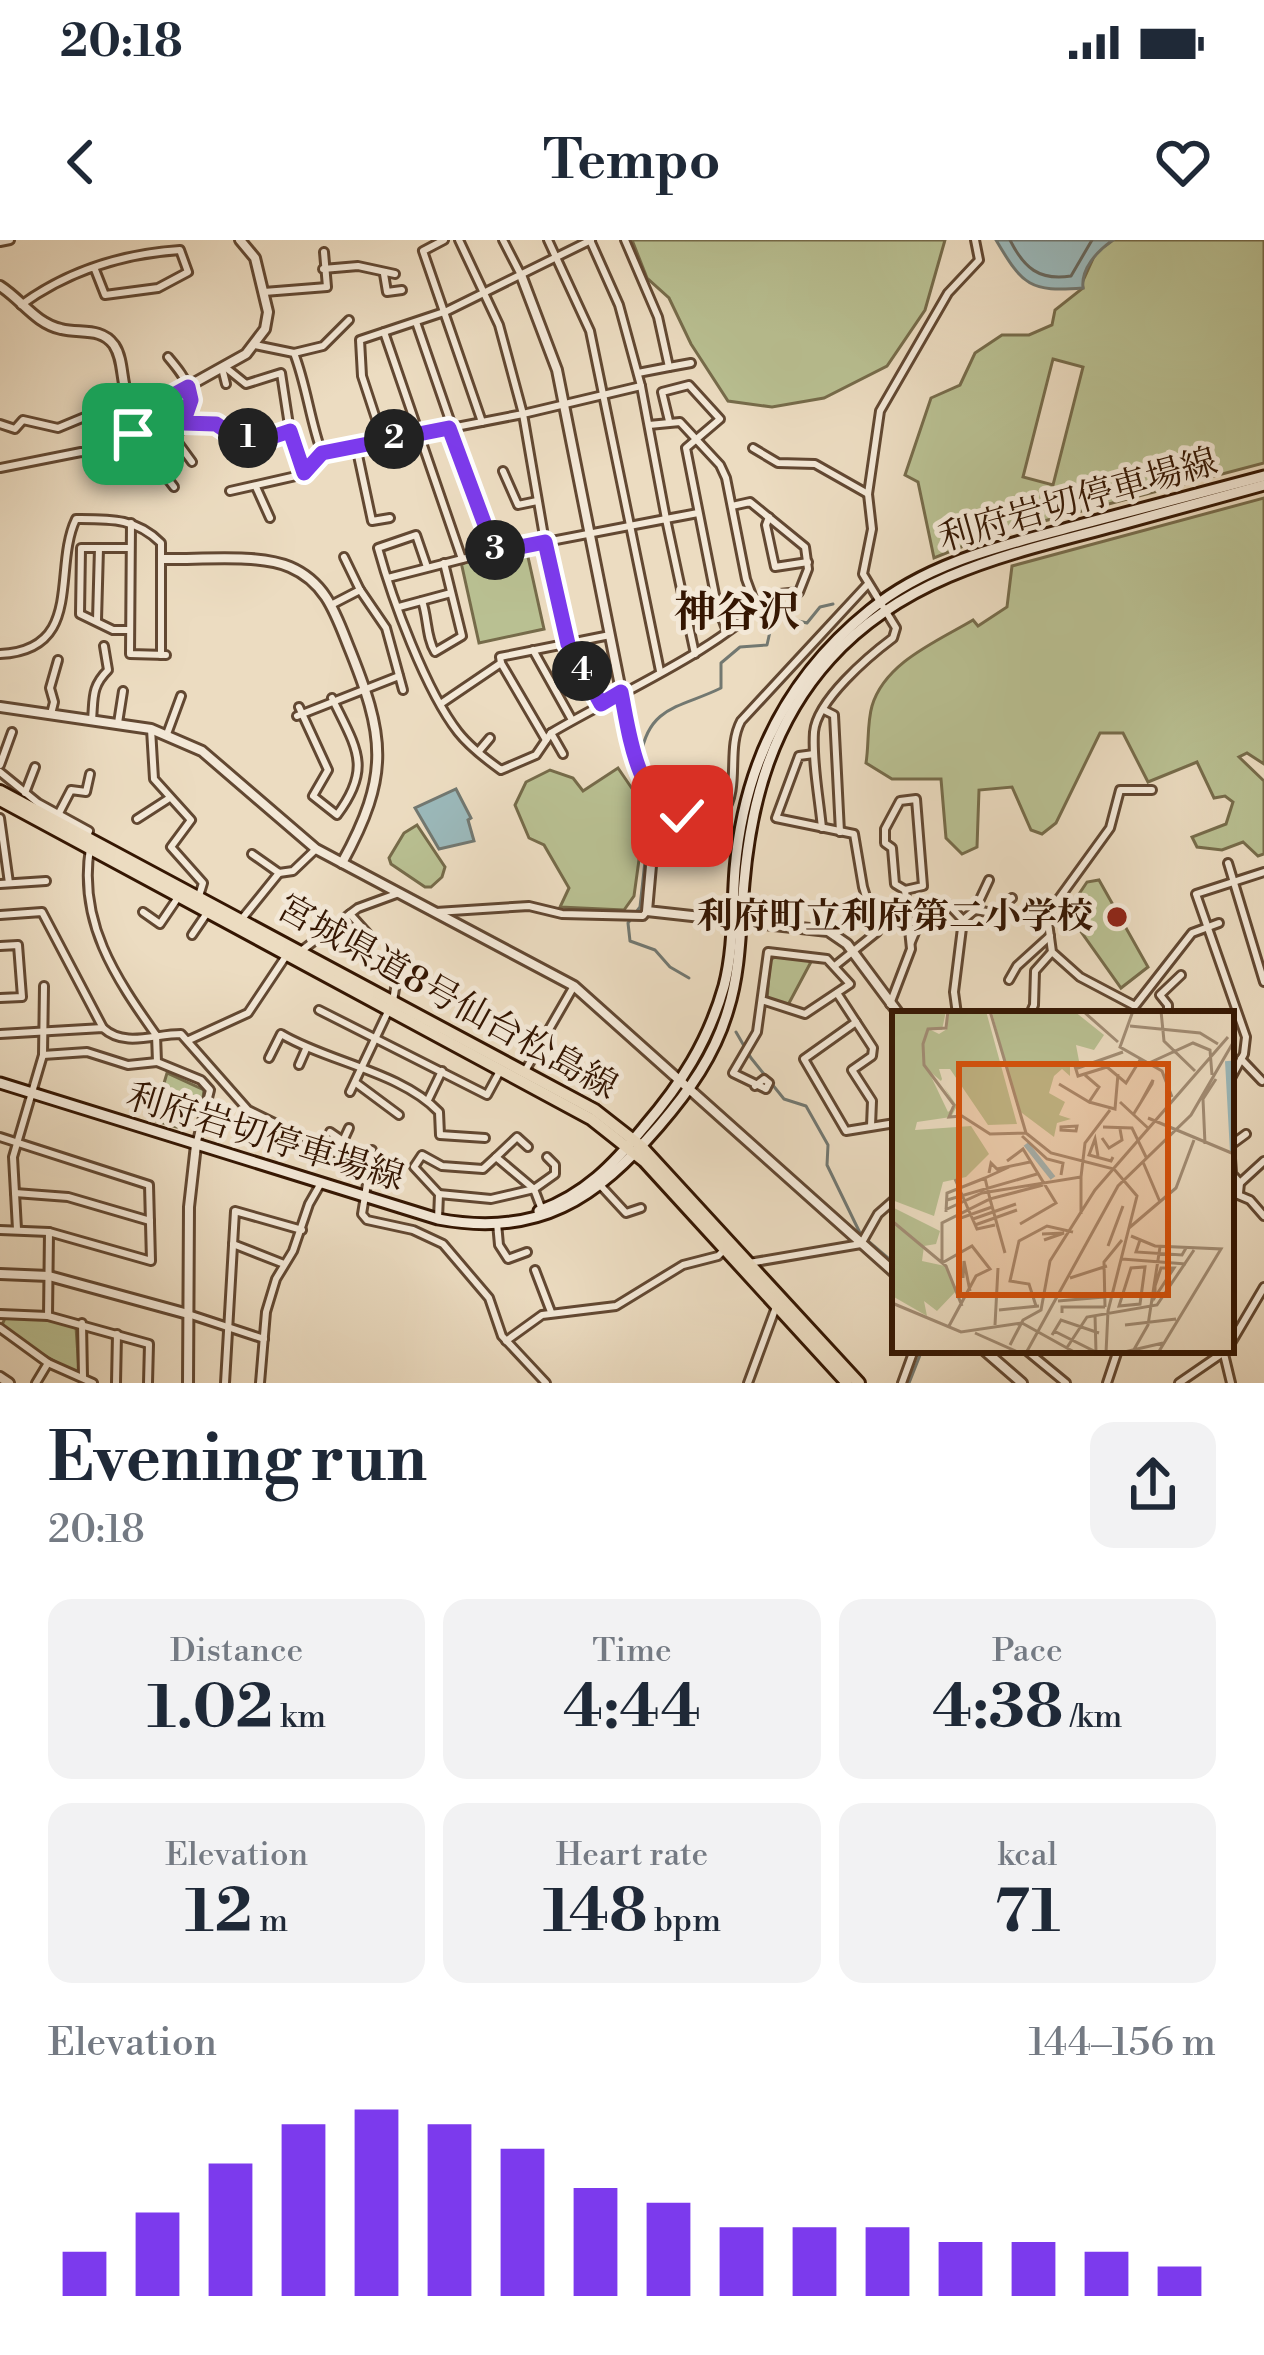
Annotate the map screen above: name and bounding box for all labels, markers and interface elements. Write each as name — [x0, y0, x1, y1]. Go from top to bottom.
text: 20:18 — [60, 14, 183, 71]
text: Tempo — [543, 128, 721, 196]
icon: back — [48, 129, 114, 195]
icon: heart — [1150, 129, 1216, 195]
pin — [82, 383, 184, 485]
icon: arrive — [100, 401, 166, 467]
pin: 1 — [218, 408, 278, 468]
pin: 2 — [364, 409, 424, 469]
text: 1 — [240, 417, 256, 458]
text: 2 — [384, 418, 404, 459]
street label: 利府岩切停車場線 — [933, 440, 1223, 562]
pin: 3 — [465, 520, 525, 580]
text: 3 — [485, 529, 505, 570]
district label: 神谷沢 — [674, 587, 800, 640]
pin: 4 — [552, 641, 612, 701]
text: 4 — [571, 650, 593, 691]
pin — [631, 765, 733, 867]
icon: check — [649, 783, 715, 849]
street label: 宮城県道8号仙台松島線 — [269, 886, 625, 1110]
place label: 利府町立利府第二小学校 — [697, 895, 1093, 940]
marker: 利府町立利府第二小学校 — [1104, 904, 1130, 930]
inset map — [892, 1011, 1234, 1353]
street label: 利府岩切停車場線 — [121, 1074, 409, 1202]
text: Evening run — [48, 1419, 427, 1502]
button: share — [1090, 1422, 1216, 1548]
text: 20:18 — [48, 1506, 145, 1555]
text: Distance — [170, 1631, 303, 1672]
text: Time — [592, 1631, 672, 1672]
text: Pace — [992, 1631, 1063, 1672]
text: 1.02 — [147, 1672, 273, 1747]
text: 4:44 — [563, 1672, 701, 1747]
text: 4:38 — [932, 1672, 1063, 1747]
text: km — [273, 1697, 326, 1738]
text: /km — [1063, 1697, 1122, 1738]
text: Elevation — [165, 1835, 308, 1876]
text: Heart rate — [556, 1835, 708, 1876]
text: kcal — [997, 1835, 1057, 1876]
text: 12 — [185, 1876, 253, 1951]
text: 148 — [543, 1876, 647, 1951]
text: 71 — [994, 1876, 1060, 1951]
text: m — [253, 1901, 288, 1942]
text: bpm — [647, 1901, 721, 1942]
text: Elevation — [48, 2019, 217, 2068]
text: 144–156 m — [1028, 2019, 1216, 2068]

